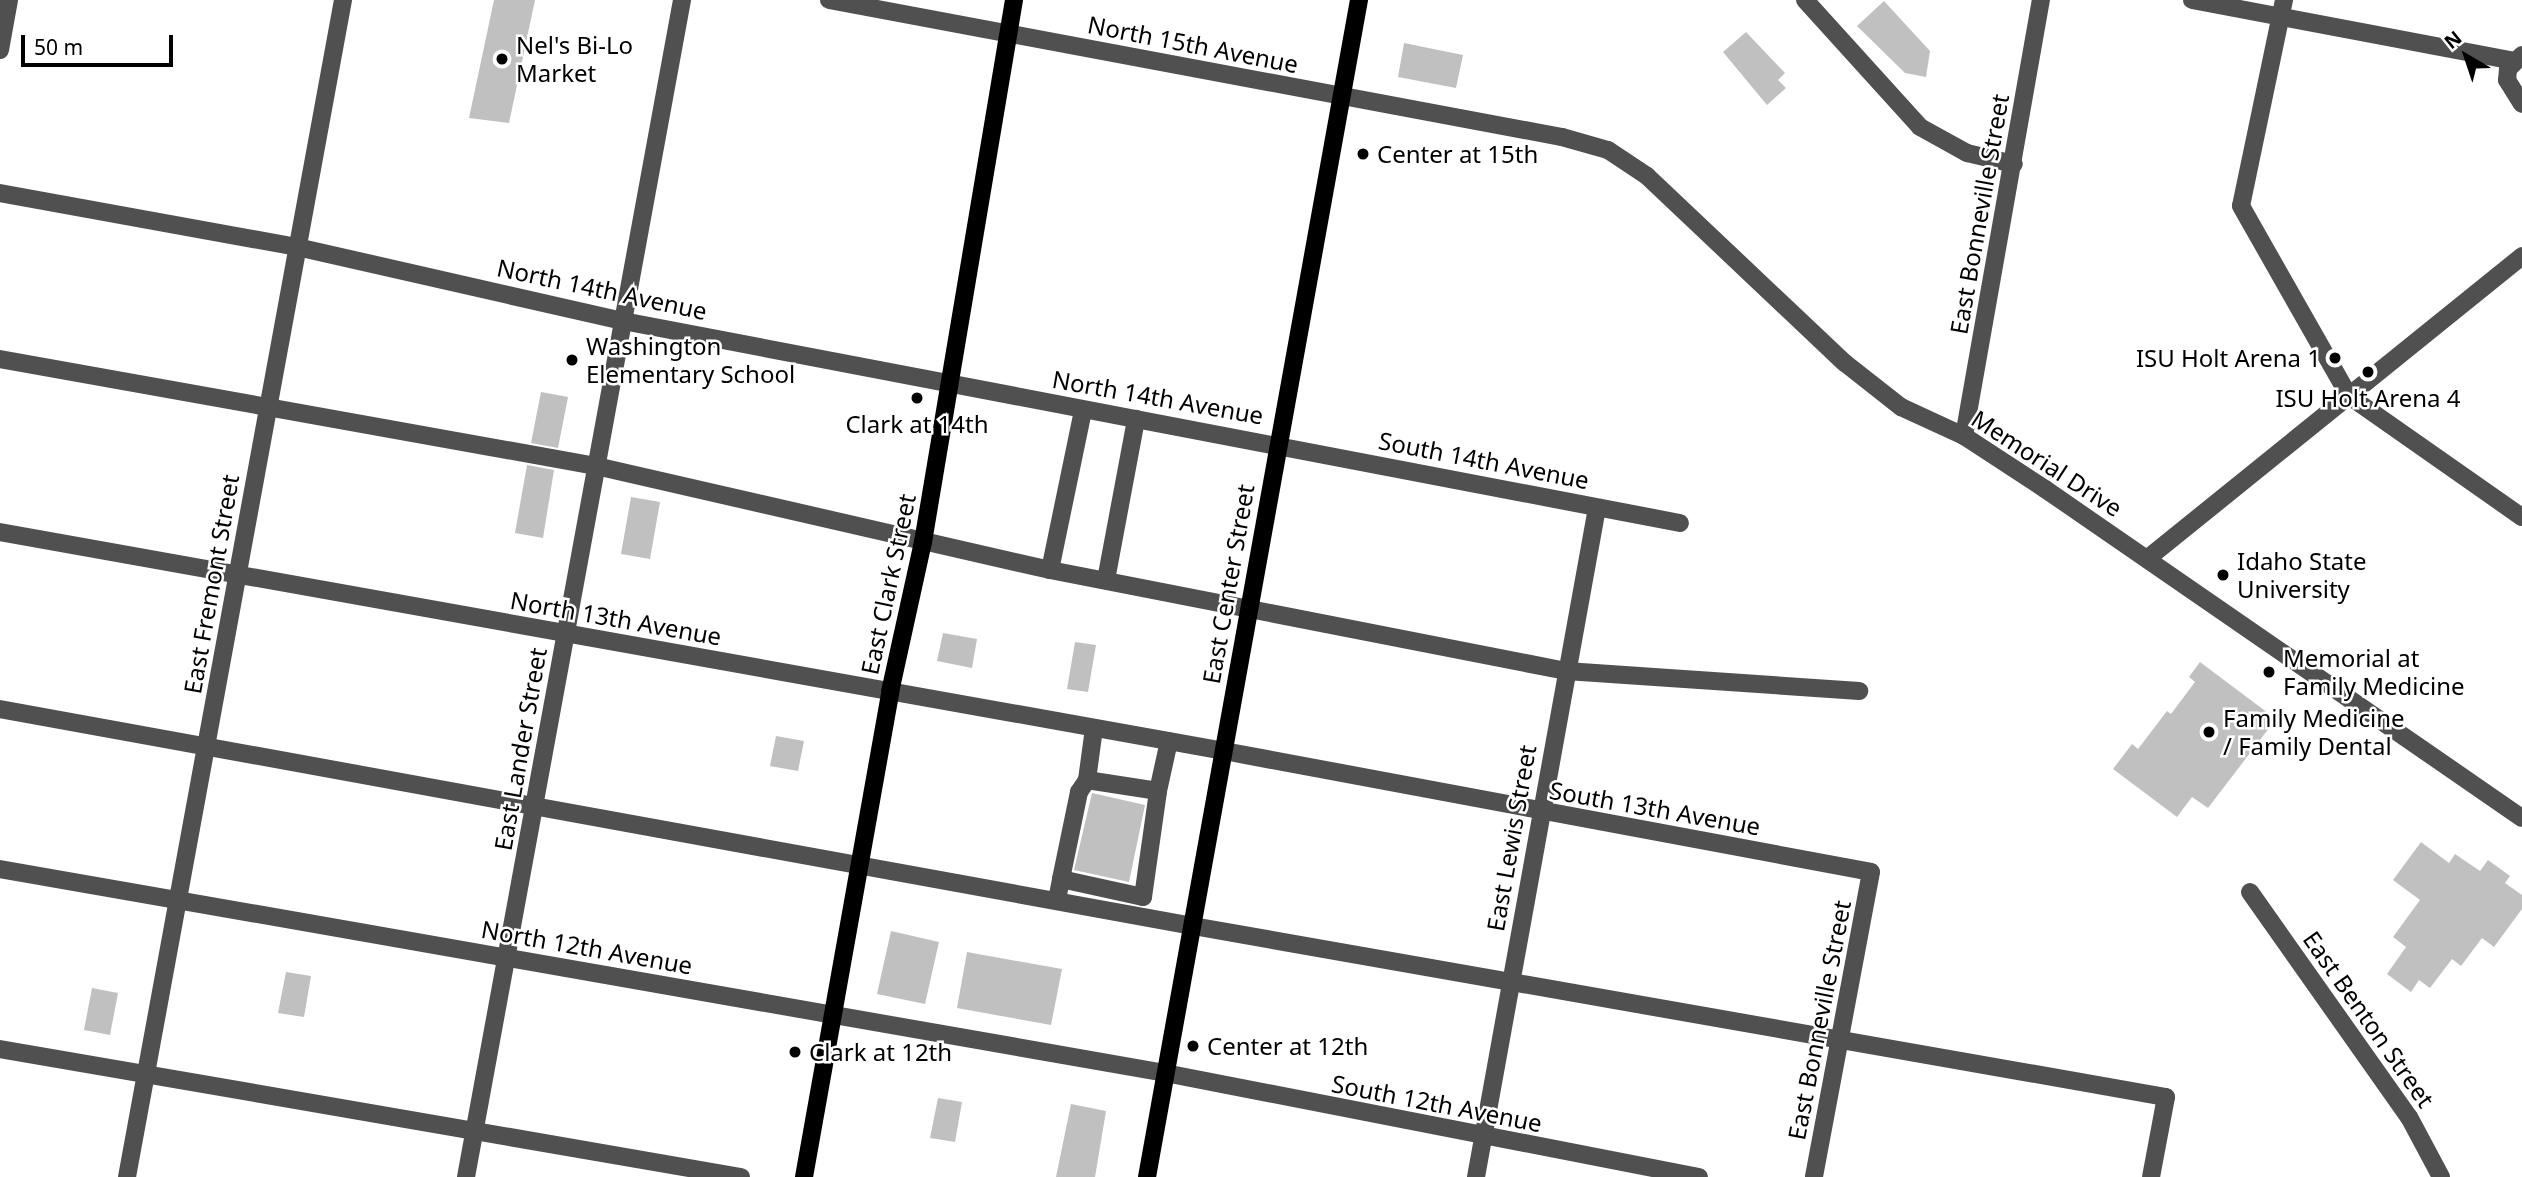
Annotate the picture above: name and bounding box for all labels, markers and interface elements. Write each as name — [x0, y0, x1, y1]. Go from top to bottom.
street label: North 15th Avenue — [1085, 9, 1301, 79]
scale bar — [24, 21, 177, 65]
north arrow — [2431, 21, 2501, 91]
text: N — [2439, 25, 2467, 55]
place label: Nel's Bi-Lo Market — [516, 31, 633, 87]
text: 50 m — [34, 33, 83, 61]
marker: Nel's Bi-Lo Market — [494, 51, 510, 67]
street label: East Bonneville Street — [1944, 92, 2014, 336]
place label: Center at 15th — [1377, 140, 1538, 168]
marker: Center at 15th — [1355, 146, 1371, 162]
street label: North 14th Avenue — [494, 253, 710, 325]
place label: Washington Elementary School — [586, 332, 795, 388]
place label: ISU Holt Arena 1 — [2136, 344, 2321, 372]
marker: ISU Holt Arena 1 — [2327, 350, 2343, 366]
marker: Washington Elementary School — [564, 352, 580, 368]
street label: North 14th Avenue — [1050, 364, 1266, 430]
marker: ISU Holt Arena 4 — [2360, 364, 2376, 380]
place label: ISU Holt Arena 4 — [2275, 384, 2461, 412]
marker: Clark at 14th — [909, 390, 925, 406]
street label: Memorial Drive — [1966, 404, 2128, 522]
place label: Clark at 14th — [845, 410, 989, 438]
street label: South 14th Avenue — [1376, 425, 1592, 495]
street label: East Fremont Street — [178, 472, 244, 696]
street label: East Center Street — [1196, 482, 1260, 686]
street label: East Clark Street — [855, 491, 921, 677]
place label: Idaho State University — [2237, 547, 2366, 603]
marker: Idaho State University — [2215, 567, 2231, 583]
street label: North 13th Avenue — [508, 585, 724, 651]
place label: Memorial at Family Medicine — [2283, 644, 2465, 700]
street label: East Lander Street — [488, 645, 552, 853]
marker: Memorial at Family Medicine — [2261, 664, 2277, 680]
place label: Family Medicine / Family Dental — [2223, 704, 2405, 760]
marker: Family Medicine / Family Dental — [2201, 724, 2217, 740]
street label: East Lewis Street — [1480, 743, 1542, 933]
street label: South 13th Avenue — [1547, 775, 1763, 841]
street label: East Bonneville Street — [1782, 898, 1856, 1142]
street label: North 12th Avenue — [479, 914, 695, 980]
street label: East Benton Street — [2297, 925, 2441, 1113]
place label: Center at 12th — [1207, 1032, 1368, 1060]
place label: Clark at 12th — [809, 1038, 952, 1066]
marker: Center at 12th — [1185, 1038, 1201, 1054]
marker: Clark at 12th — [787, 1044, 803, 1060]
street label: South 12th Avenue — [1329, 1068, 1545, 1138]

